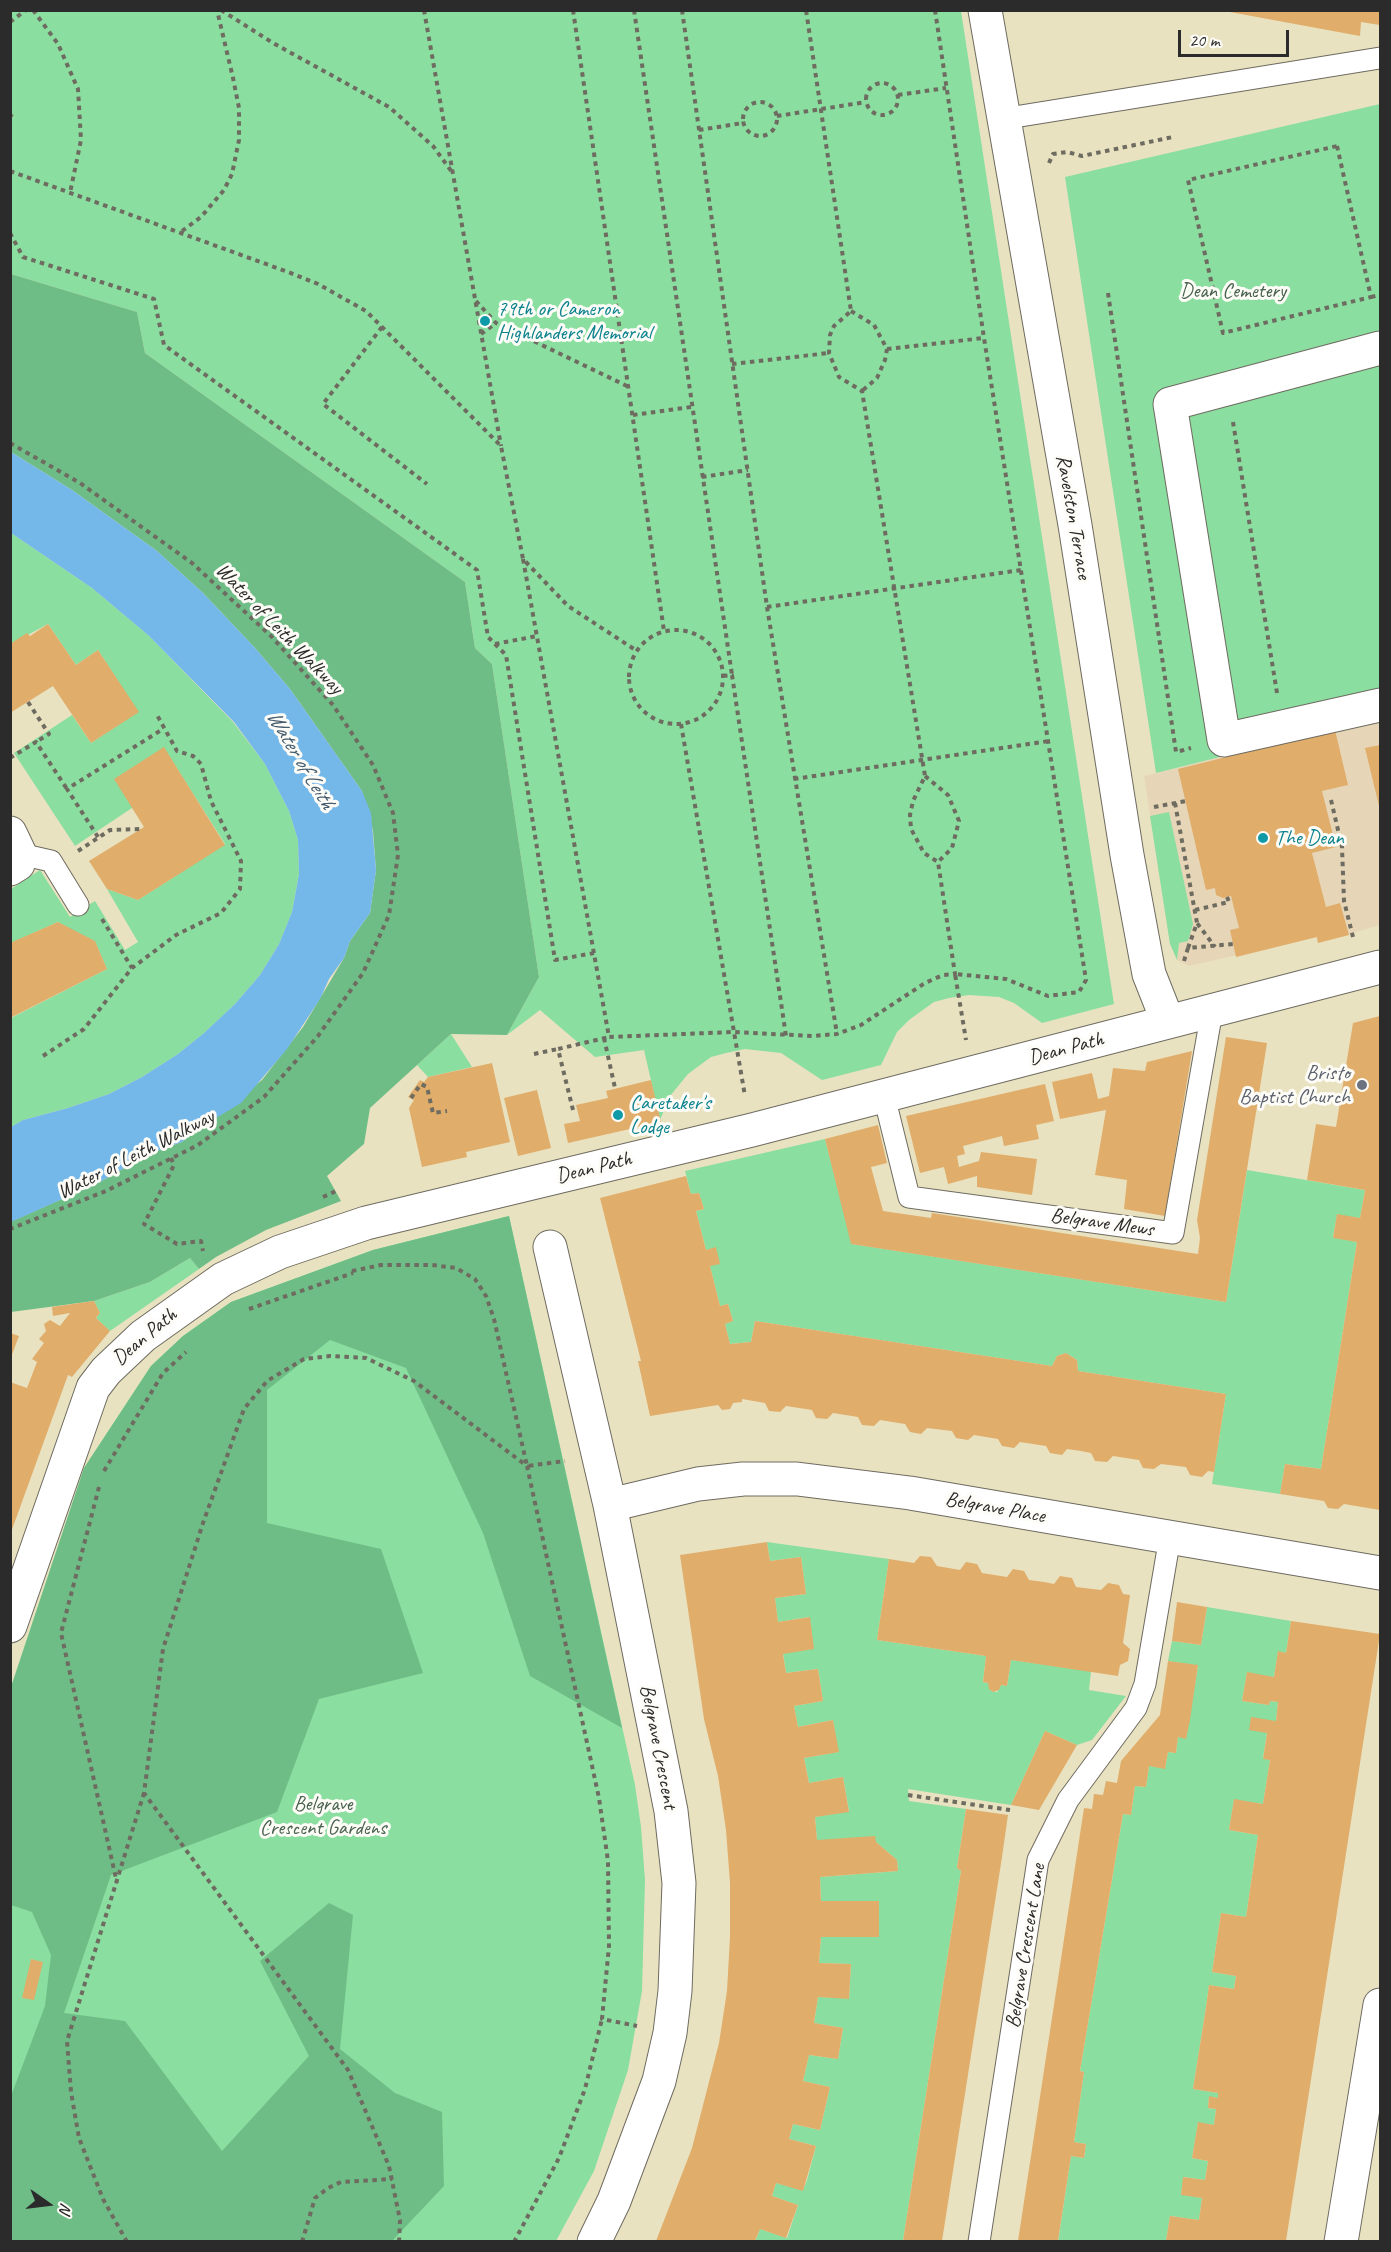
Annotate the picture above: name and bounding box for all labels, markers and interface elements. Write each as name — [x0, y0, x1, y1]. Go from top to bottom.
scale bar — [1181, 18, 1292, 56]
text: 20 m — [1189, 29, 1220, 51]
park label: Dean Cemetery — [1180, 278, 1286, 304]
place label: 79th or Cameron Highlanders Memorial — [497, 296, 652, 346]
marker: 79th or Cameron Highlanders Memorial — [478, 314, 492, 328]
street label: Ravelston Terrace — [1050, 453, 1096, 581]
street label: Water of Leith Walkway — [210, 558, 348, 700]
water label: Water of Leith — [260, 706, 340, 814]
place label: The Dean — [1275, 825, 1344, 851]
marker: The Dean — [1256, 831, 1270, 845]
street label: Dean Path — [1026, 1027, 1106, 1071]
place label: Bristo Baptist Church — [1239, 1060, 1350, 1110]
marker: Bristo Baptist Church — [1355, 1078, 1369, 1092]
place label: Caretaker's Lodge — [630, 1090, 711, 1140]
street label: Water of Leith Walkway — [53, 1105, 219, 1205]
marker: Caretaker's Lodge — [611, 1108, 625, 1122]
street label: Dean Path — [554, 1146, 634, 1190]
street label: Belgrave Mews — [1049, 1203, 1155, 1243]
street label: Dean Path — [108, 1303, 182, 1371]
street label: Belgrave Place — [943, 1487, 1047, 1529]
street label: Belgrave Crescent — [634, 1683, 682, 1811]
park label: Belgrave Crescent Gardens — [260, 1791, 386, 1841]
street label: Belgrave Crescent Lane — [1001, 1862, 1051, 2030]
north arrow — [18, 2174, 78, 2234]
text: N — [55, 2201, 76, 2216]

